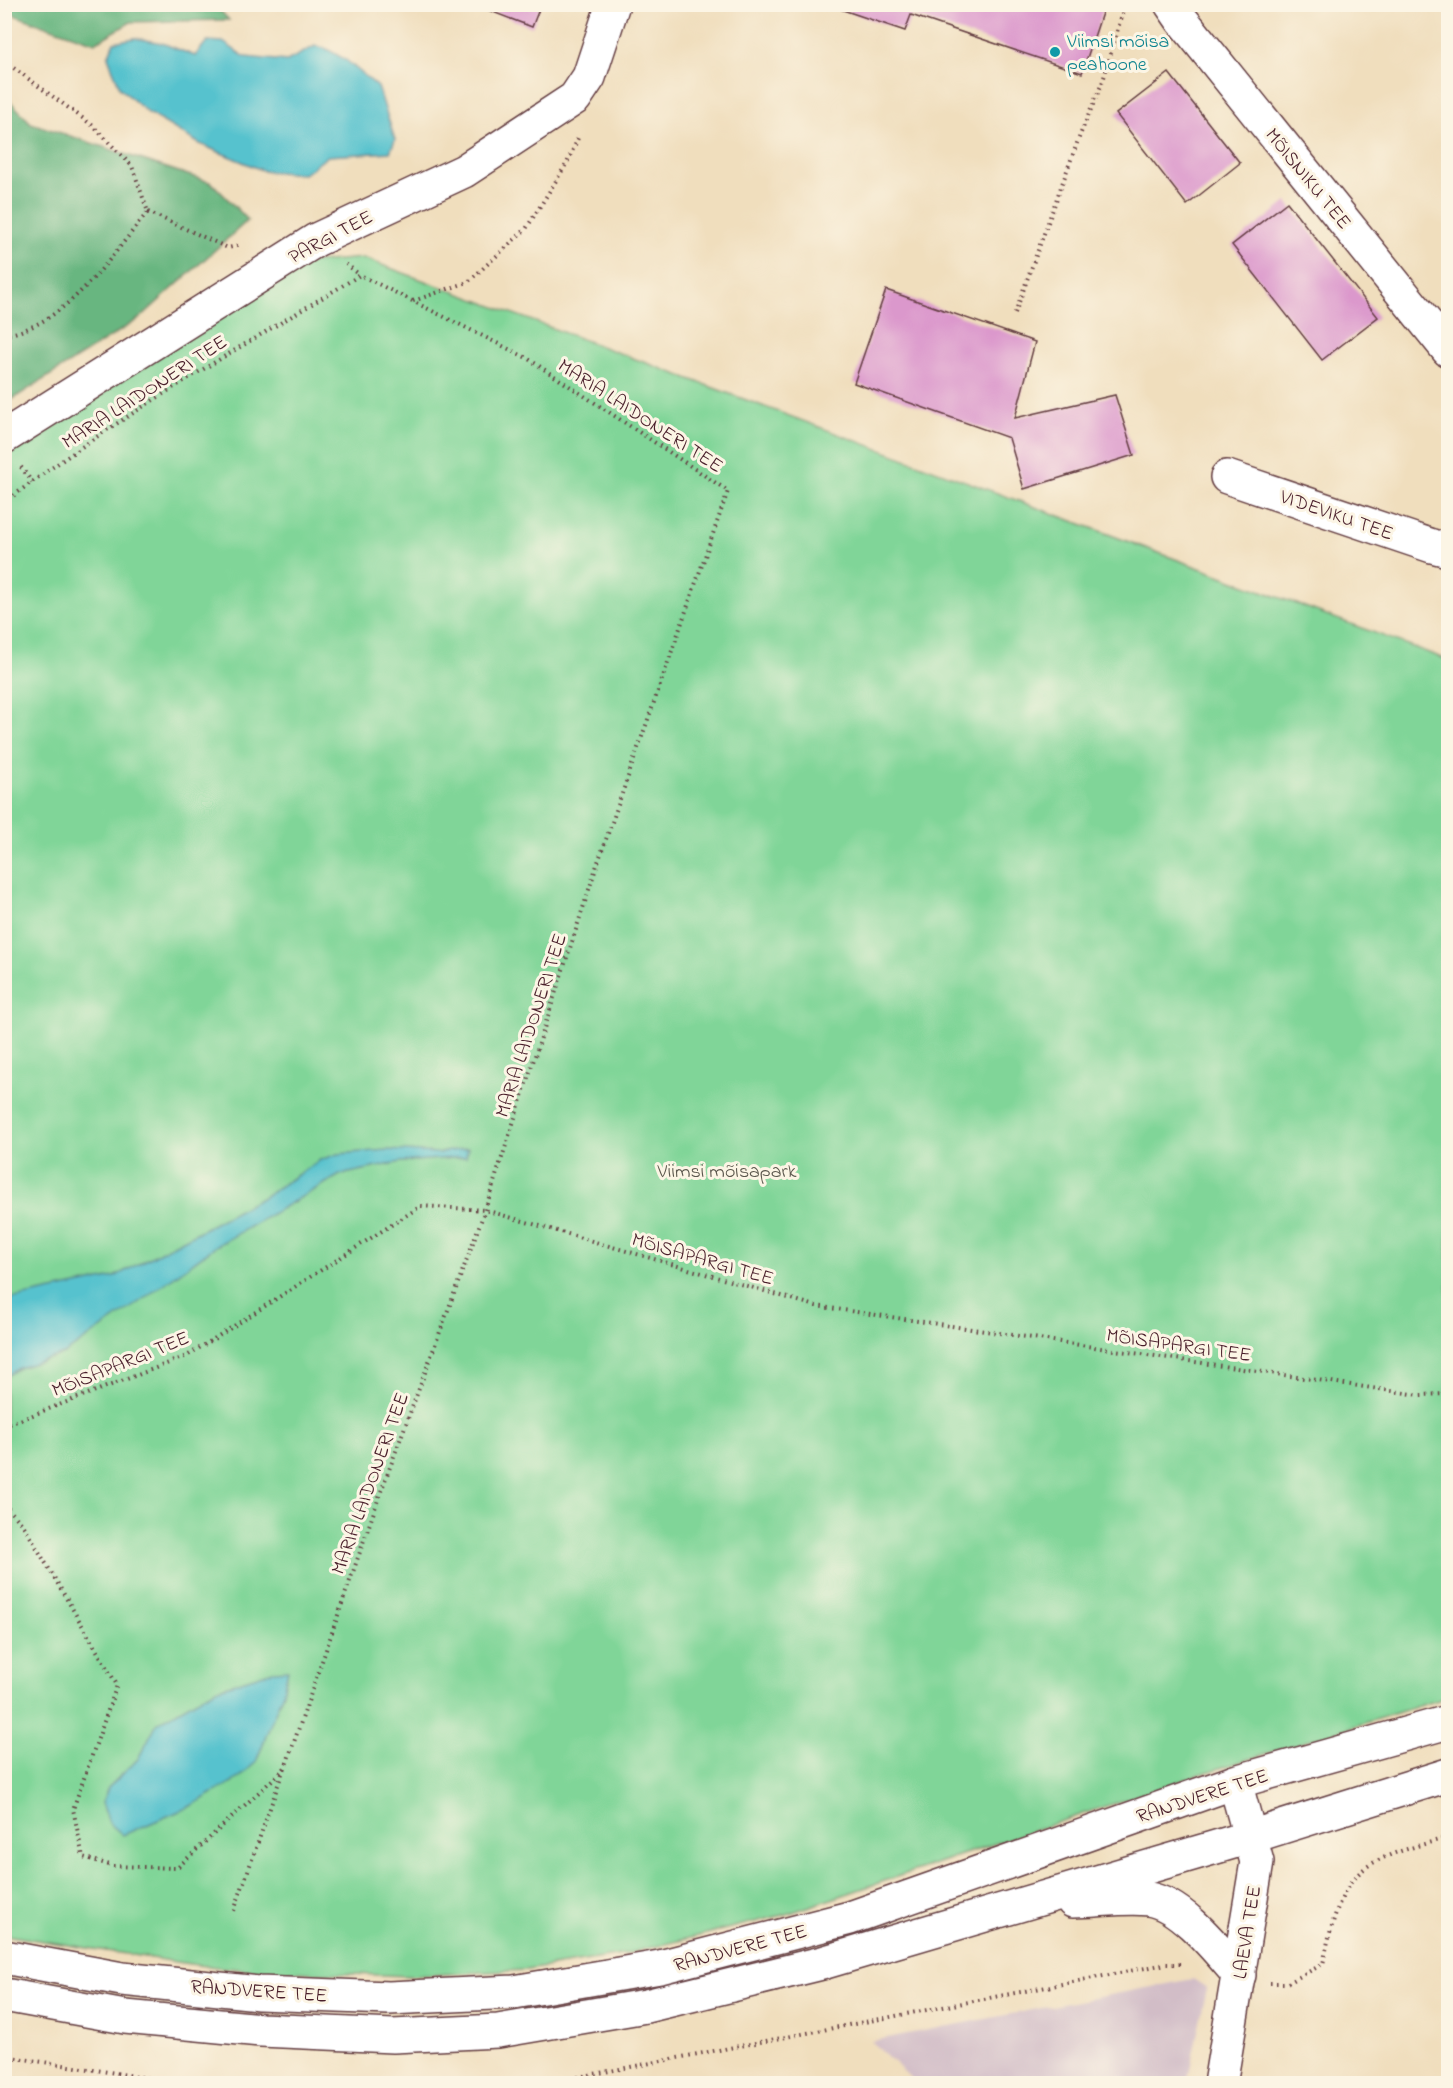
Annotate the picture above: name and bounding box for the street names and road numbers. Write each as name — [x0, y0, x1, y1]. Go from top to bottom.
street label: MÕISNIKU TEE — [1257, 123, 1357, 237]
street label: PARGI TEE — [284, 204, 379, 273]
street label: MARIA LAIDONERI TEE — [57, 329, 234, 458]
street label: MARIA LAIDONERI TEE — [551, 353, 728, 482]
street label: VIDEVIKU TEE — [1275, 483, 1397, 549]
street label: MARIA LAIDONERI TEE — [489, 930, 576, 1121]
street label: MÕISAPARGI TEE — [628, 1226, 777, 1294]
street label: MÕISAPARGI TEE — [1104, 1322, 1253, 1371]
street label: MÕISAPARGI TEE — [48, 1325, 194, 1406]
street label: MARIA LAIDONERI TEE — [325, 1389, 418, 1579]
street label: RANDVERE TEE — [1133, 1762, 1272, 1832]
street label: LAEVA TEE — [1227, 1884, 1270, 1981]
street label: RANDVERE TEE — [671, 1918, 811, 1981]
street label: RANDVERE TEE — [189, 1973, 328, 2012]

